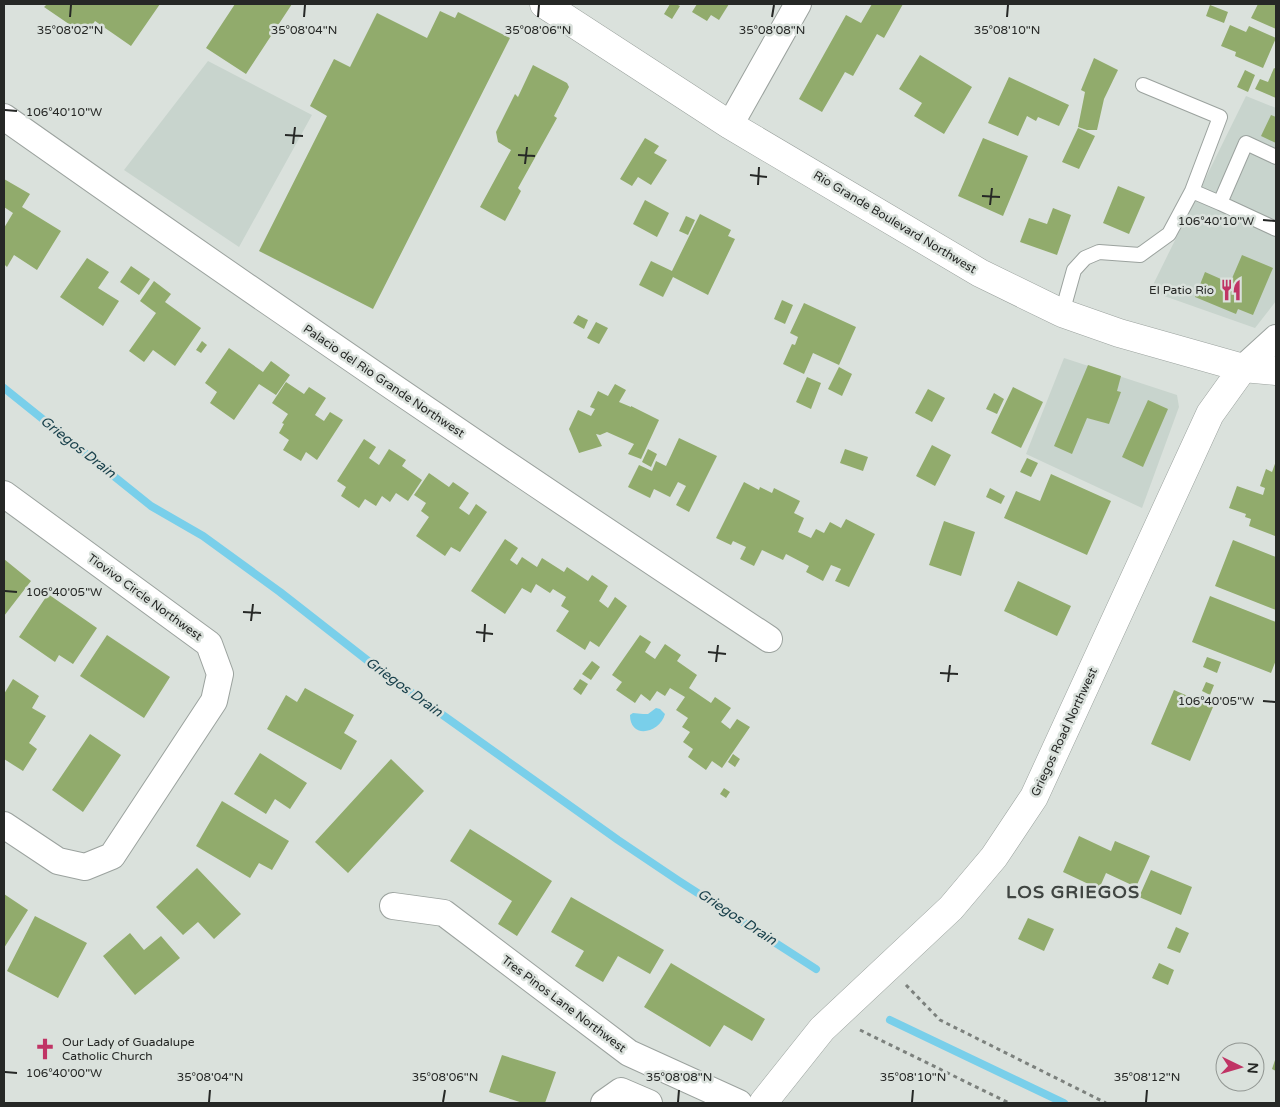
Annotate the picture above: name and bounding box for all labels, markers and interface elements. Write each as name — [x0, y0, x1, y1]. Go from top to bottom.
text: 35°08'02"N — [37, 23, 103, 37]
text: 35°08'04"N — [271, 23, 337, 37]
text: 35°08'06"N — [505, 23, 571, 37]
text: 35°08'08"N — [739, 23, 805, 37]
text: 35°08'10"N — [974, 23, 1040, 37]
text: 106°40'10"W — [26, 105, 102, 119]
street label: Rio Grande Boulevard Northwest — [811, 168, 979, 277]
text: 106°40'10"W — [1178, 214, 1254, 228]
restaurant icon: El Patio Rio — [1218, 277, 1244, 303]
place label: El Patio Rio — [1149, 283, 1214, 297]
street label: Palacio del Rio Grande Northwest — [301, 322, 468, 441]
water label: Griegos Drain — [37, 412, 119, 482]
street label: Tiovivo Circle Northwest — [85, 551, 205, 643]
text: 106°40'05"W — [26, 585, 102, 599]
water label: Griegos Drain — [362, 653, 446, 721]
street label: Griegos Road Northwest — [1028, 665, 1100, 798]
text: 106°40'05"W — [1178, 694, 1254, 708]
district label: LOS GRIEGOS — [1006, 881, 1140, 903]
water label: Griegos Drain — [694, 885, 780, 949]
street label: Tres Pinos Lane Northwest — [499, 953, 629, 1055]
place label: Our Lady of Guadalupe Catholic Church — [62, 1035, 195, 1063]
church icon: Our Lady of Guadalupe Catholic Church — [32, 1036, 58, 1062]
north arrow — [1215, 1042, 1265, 1092]
text: N — [1243, 1062, 1261, 1074]
text: 106°40'00"W — [26, 1066, 102, 1080]
text: 35°08'04"N — [177, 1070, 243, 1084]
text: 35°08'06"N — [412, 1070, 478, 1084]
text: 35°08'08"N — [646, 1070, 712, 1084]
text: 35°08'10"N — [880, 1070, 946, 1084]
text: 35°08'12"N — [1114, 1070, 1180, 1084]

